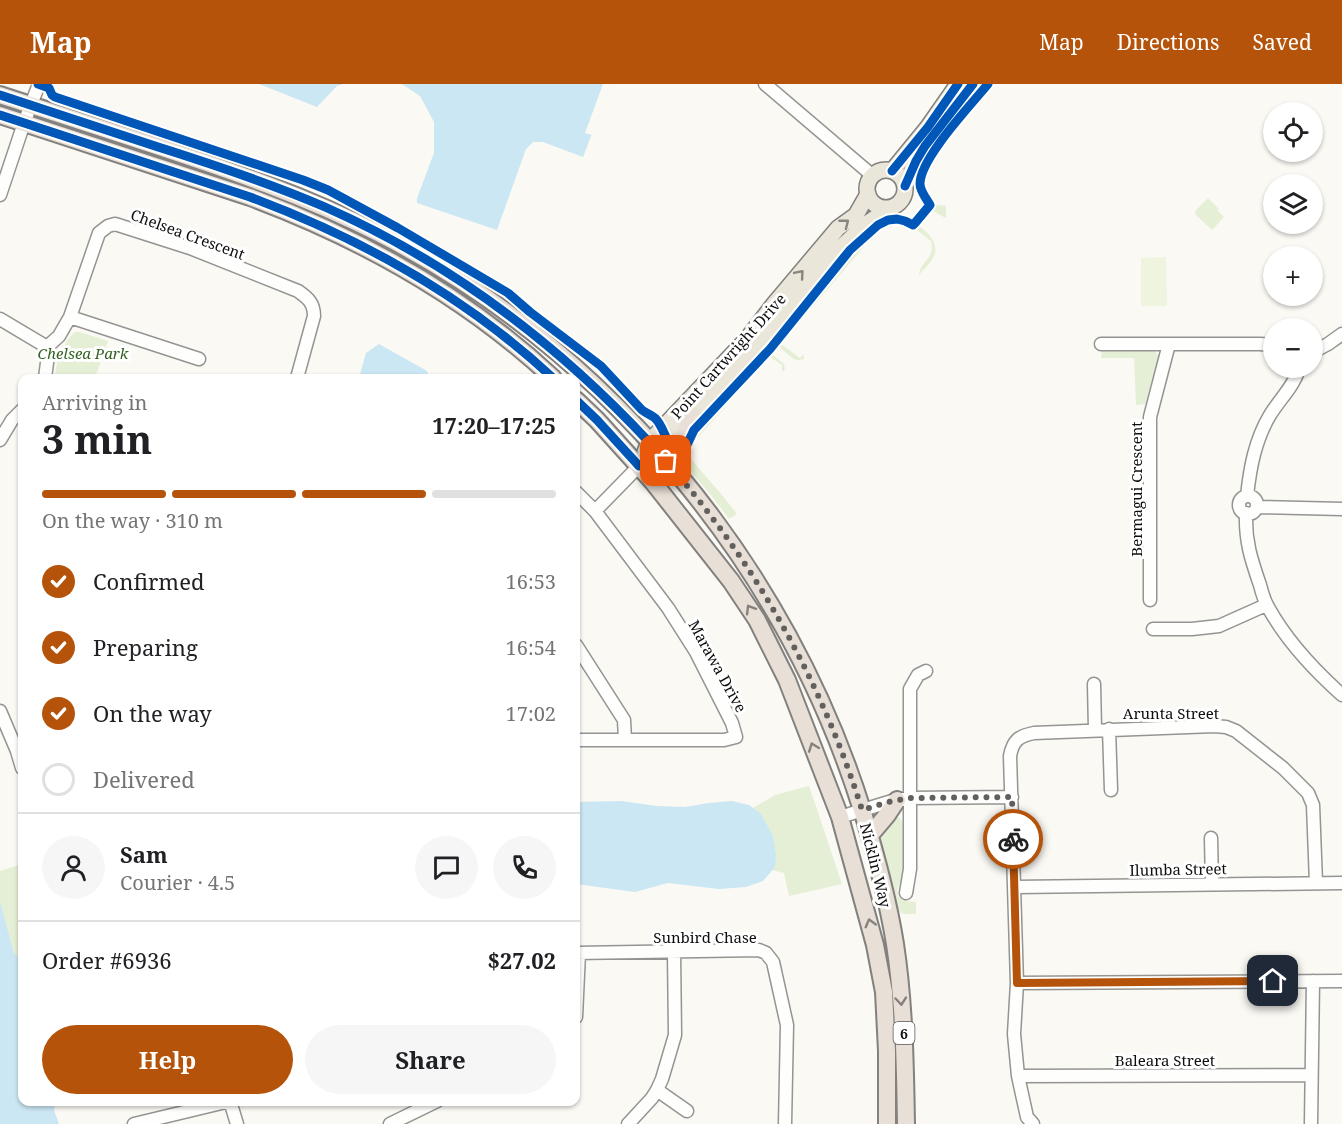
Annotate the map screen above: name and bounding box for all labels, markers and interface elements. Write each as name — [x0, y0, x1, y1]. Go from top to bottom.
text: Map — [30, 23, 92, 61]
text: Map — [1039, 28, 1084, 56]
text: Directions — [1117, 28, 1219, 56]
text: Saved — [1252, 28, 1312, 56]
map controls — [1263, 102, 1323, 378]
button: locate — [1263, 102, 1323, 162]
button: layers — [1263, 174, 1323, 234]
street label: Chelsea Crescent — [128, 204, 248, 264]
one-way arrow — [838, 219, 849, 230]
button: + — [1263, 246, 1323, 306]
one-way arrow — [793, 270, 804, 281]
street label: Point Cartwright Drive — [666, 289, 790, 423]
button: − — [1263, 318, 1323, 378]
park label: Chelsea Park — [38, 343, 129, 363]
text: Arriving in — [42, 389, 147, 416]
text: 17:20–17:25 — [432, 410, 556, 440]
text: 3 min — [42, 412, 152, 465]
street label: Bermagui Crescent — [1126, 421, 1146, 557]
pin — [640, 435, 691, 486]
icon: bag — [649, 444, 682, 477]
text: On the way · 310 m — [42, 507, 223, 534]
icon: check — [42, 565, 75, 598]
text: Confirmed — [93, 566, 204, 596]
text: 16:53 — [506, 568, 556, 595]
one-way arrow — [745, 605, 757, 615]
street label: Marawa Drive — [684, 616, 752, 716]
icon: check — [42, 631, 75, 664]
text: Preparing — [93, 632, 198, 662]
text: 16:54 — [506, 634, 556, 661]
icon: check — [42, 697, 75, 730]
text: On the way — [93, 698, 212, 728]
text: 17:02 — [506, 700, 556, 727]
street label: Arunta Street — [1123, 703, 1219, 723]
one-way arrow — [808, 742, 820, 753]
text: Delivered — [93, 764, 195, 794]
courier — [983, 809, 1043, 869]
street label: Nicklin Way — [856, 821, 896, 910]
icon: bike — [997, 823, 1030, 856]
button: person — [42, 836, 105, 899]
button: chat — [415, 836, 478, 899]
button: phone — [493, 836, 556, 899]
text: Sam — [120, 839, 168, 869]
street label: Ilumba Street — [1129, 858, 1227, 880]
text: Courier · 4.5 — [120, 869, 235, 896]
one-way arrow — [865, 918, 877, 929]
street label: Sunbird Chase — [653, 927, 757, 947]
text: Order #6936 — [42, 945, 172, 975]
text: $27.02 — [487, 945, 556, 975]
pin — [1247, 955, 1298, 1006]
icon: home — [1256, 964, 1289, 997]
one-way arrow — [894, 996, 907, 1005]
road number: 6 — [894, 1022, 914, 1044]
button: Help — [42, 1025, 293, 1094]
button: Share — [305, 1025, 556, 1094]
street label: Baleara Street — [1115, 1050, 1215, 1070]

